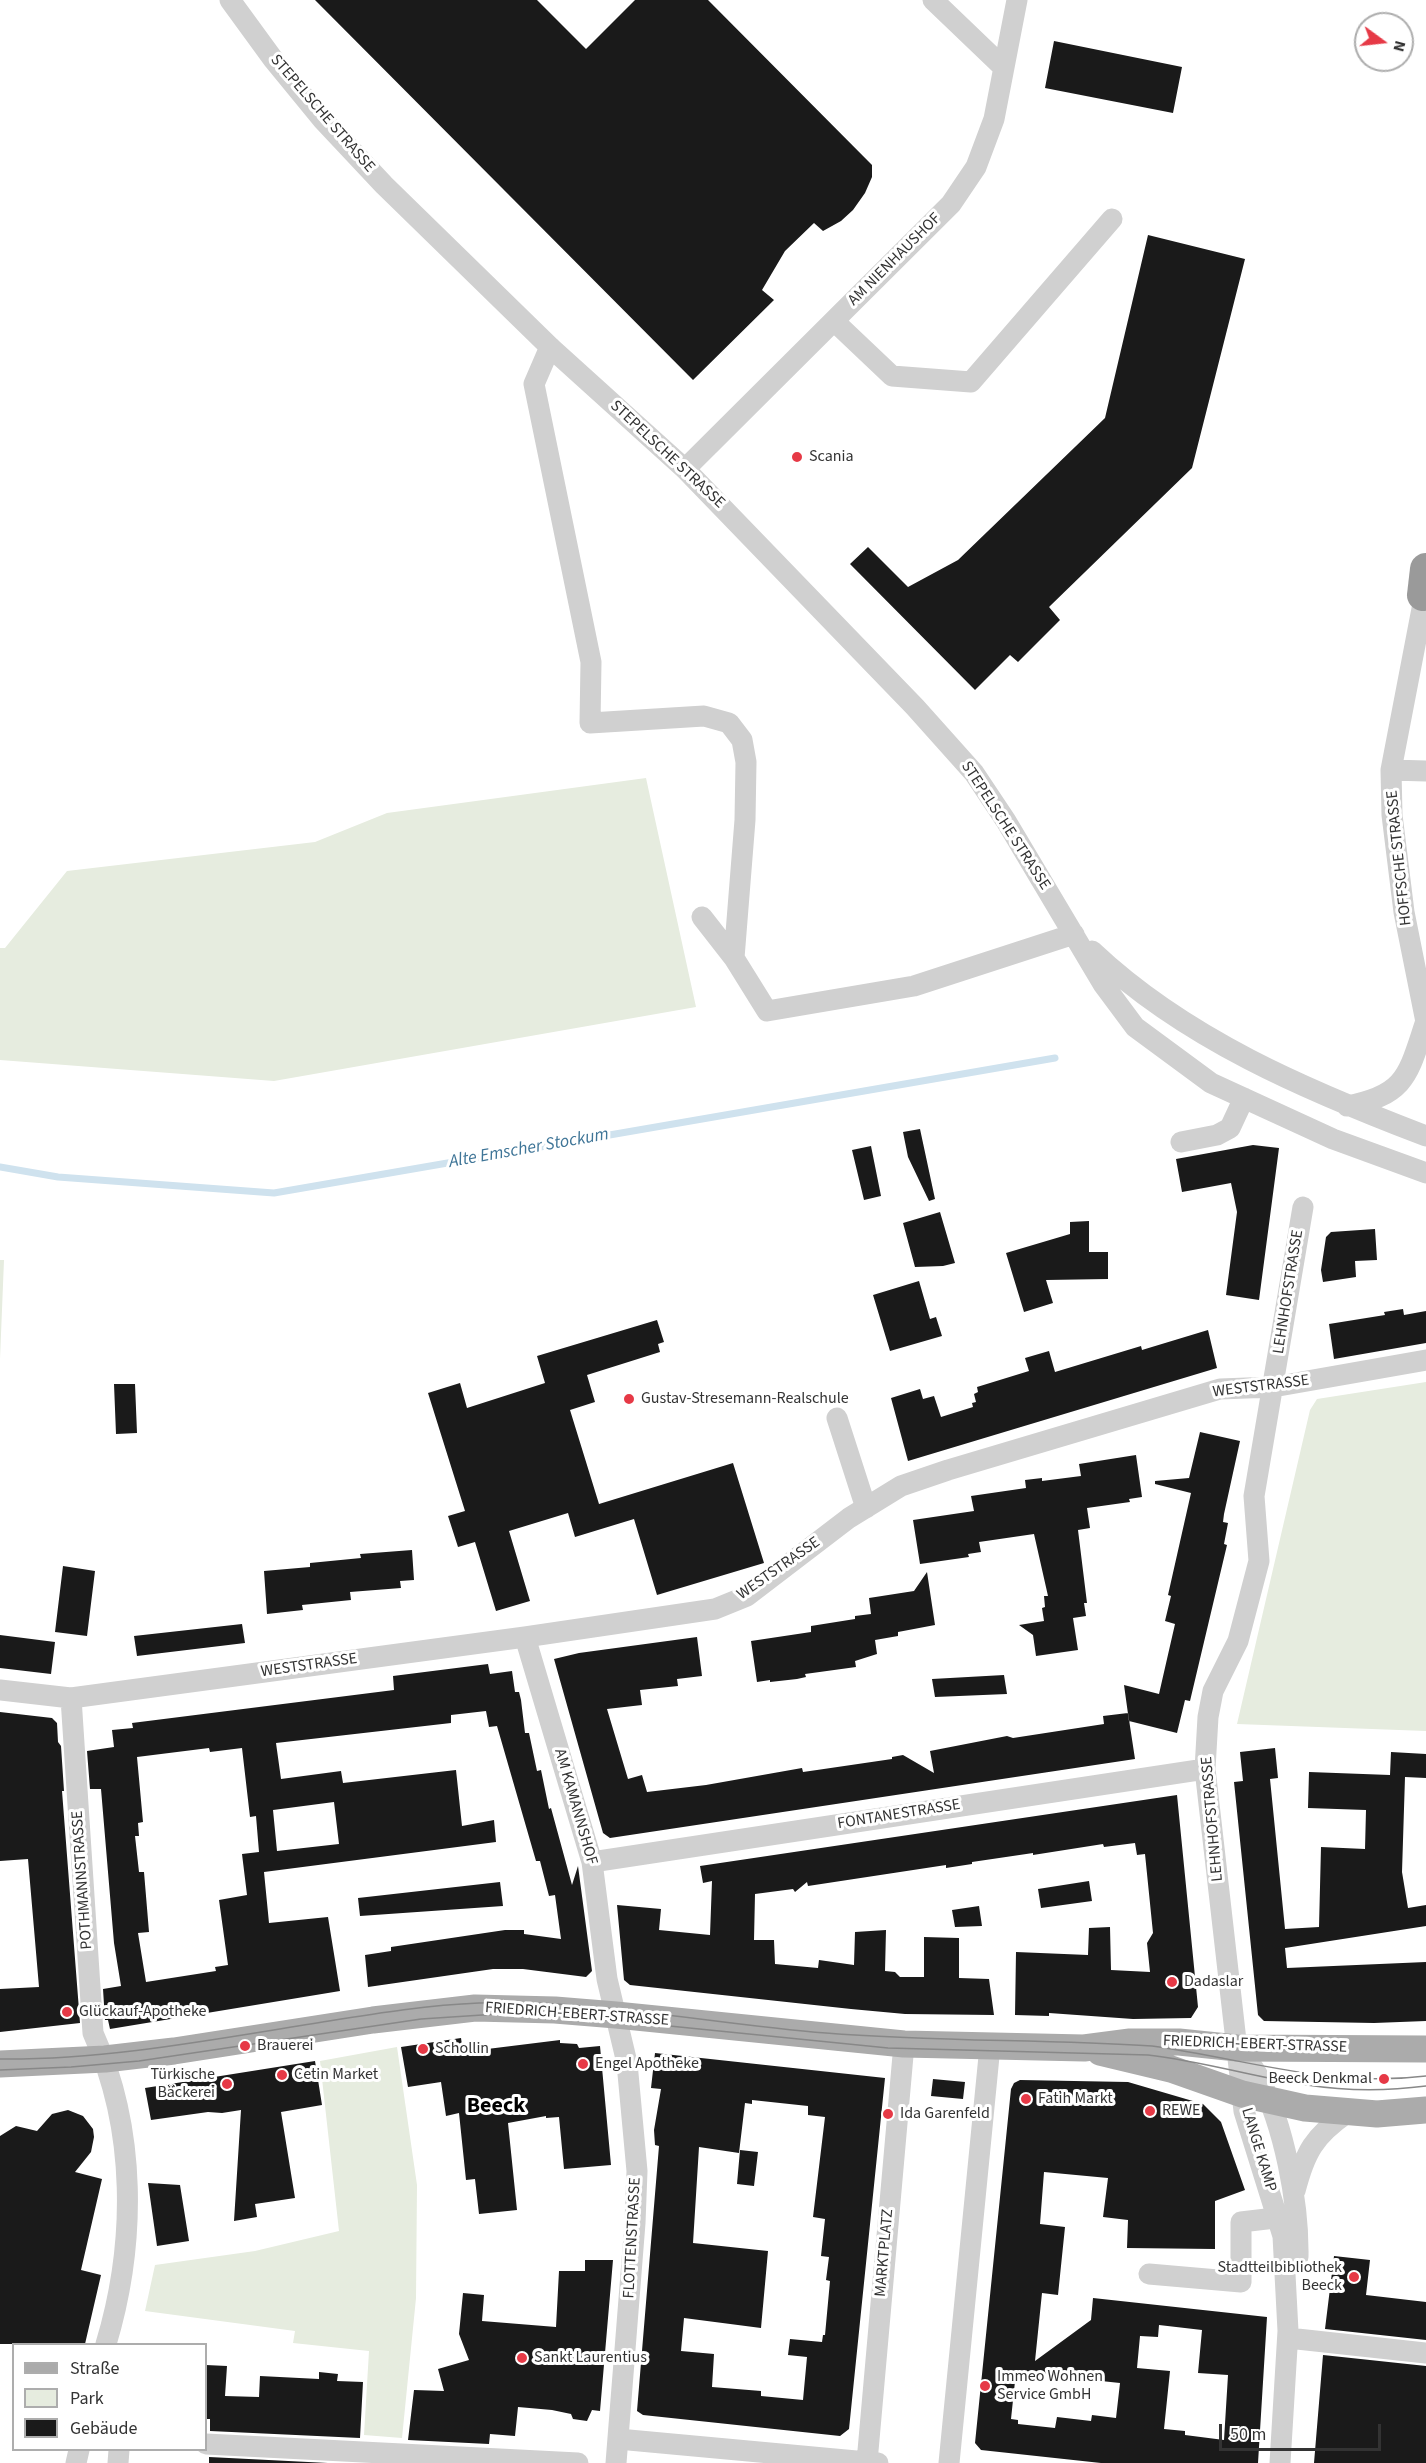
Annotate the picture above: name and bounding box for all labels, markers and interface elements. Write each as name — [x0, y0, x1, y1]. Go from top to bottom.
north arrow — [1354, 12, 1414, 72]
text: N — [1387, 38, 1411, 54]
street label: STEPELSCHE STRASSE — [266, 51, 378, 177]
street label: AM NIENHAUSHOF — [845, 210, 945, 310]
street label: STEPELSCHE STRASSE — [606, 397, 728, 513]
place label: Scania — [809, 447, 853, 467]
marker: Scania — [790, 450, 804, 464]
street label: STEPELSCHE STRASSE — [956, 758, 1054, 894]
street label: HOFFSCHE STRASSE — [1383, 789, 1417, 927]
water label: Alte Emscher Stockum — [447, 1124, 611, 1174]
street label: LEHNHOFSTRASSE — [1270, 1229, 1308, 1355]
street label: WESTSTRASSE — [1212, 1372, 1310, 1402]
place label: Gustav-Stresemann-Realschule — [641, 1389, 849, 1409]
marker: Gustav-Stresemann-Realschule — [622, 1392, 636, 1406]
street label: WESTSTRASSE — [734, 1533, 824, 1605]
street label: WESTSTRASSE — [260, 1650, 358, 1682]
street label: AM KAMANNSHOF — [549, 1747, 601, 1867]
street label: LEHNHOFSTRASSE — [1198, 1756, 1228, 1882]
street label: FONTANESTRASSE — [836, 1796, 962, 1834]
street label: POTHMANNSTRASSE — [69, 1810, 97, 1950]
place label: Dadaslar — [1184, 1972, 1243, 1992]
marker: Dadaslar — [1165, 1975, 1179, 1989]
street label: FRIEDRICH-EBERT-STRASSE — [484, 1999, 670, 2031]
place label: Glückauf-Apotheke — [79, 2002, 206, 2022]
marker: Glückauf-Apotheke — [60, 2005, 74, 2019]
street label: FRIEDRICH-EBERT-STRASSE — [1162, 2032, 1348, 2058]
place label: Brauerei — [257, 2036, 314, 2056]
marker: Brauerei — [238, 2039, 252, 2053]
place label: Schollin — [435, 2039, 489, 2059]
marker: Schollin — [416, 2042, 430, 2056]
place label: Engel Apotheke — [595, 2054, 699, 2074]
marker: Engel Apotheke — [576, 2057, 590, 2071]
place label: Türkische Bäckerei — [150, 2065, 215, 2103]
place label: Cetin Market — [294, 2065, 378, 2085]
marker: Cetin Market — [275, 2068, 289, 2082]
place label: Beeck Denkmal — [1268, 2069, 1372, 2089]
marker: Beeck Denkmal — [1377, 2072, 1391, 2086]
marker: Türkische Bäckerei — [220, 2077, 234, 2091]
place label: Fatih Markt — [1038, 2089, 1113, 2109]
marker: Fatih Markt — [1019, 2092, 1033, 2106]
district label: Beeck — [467, 2094, 525, 2120]
place label: REWE — [1162, 2101, 1201, 2121]
place label: Ida Garenfeld — [900, 2104, 990, 2124]
marker: REWE — [1143, 2104, 1157, 2118]
street label: LANGE KAMP — [1236, 2106, 1280, 2194]
marker: Ida Garenfeld — [881, 2107, 895, 2121]
street label: FLOTTENSTRASSE — [620, 2177, 646, 2299]
street label: MARKTPLATZ — [872, 2208, 898, 2298]
place label: Stadtteilbibliothek Beeck — [1218, 2258, 1342, 2296]
marker: Stadtteilbibliothek Beeck — [1347, 2270, 1361, 2284]
legend — [12, 2343, 207, 2451]
place label: Sankt Laurentius — [534, 2348, 647, 2368]
marker: Sankt Laurentius — [515, 2351, 529, 2365]
text: Straße — [70, 2356, 119, 2381]
place label: Immeo Wohnen Service GmbH — [997, 2367, 1103, 2405]
marker: Immeo Wohnen Service GmbH — [978, 2379, 992, 2393]
text: Park — [70, 2386, 104, 2411]
scale bar — [1222, 2412, 1384, 2450]
text: Gebäude — [70, 2416, 138, 2441]
text: 50 m — [1230, 2422, 1266, 2447]

